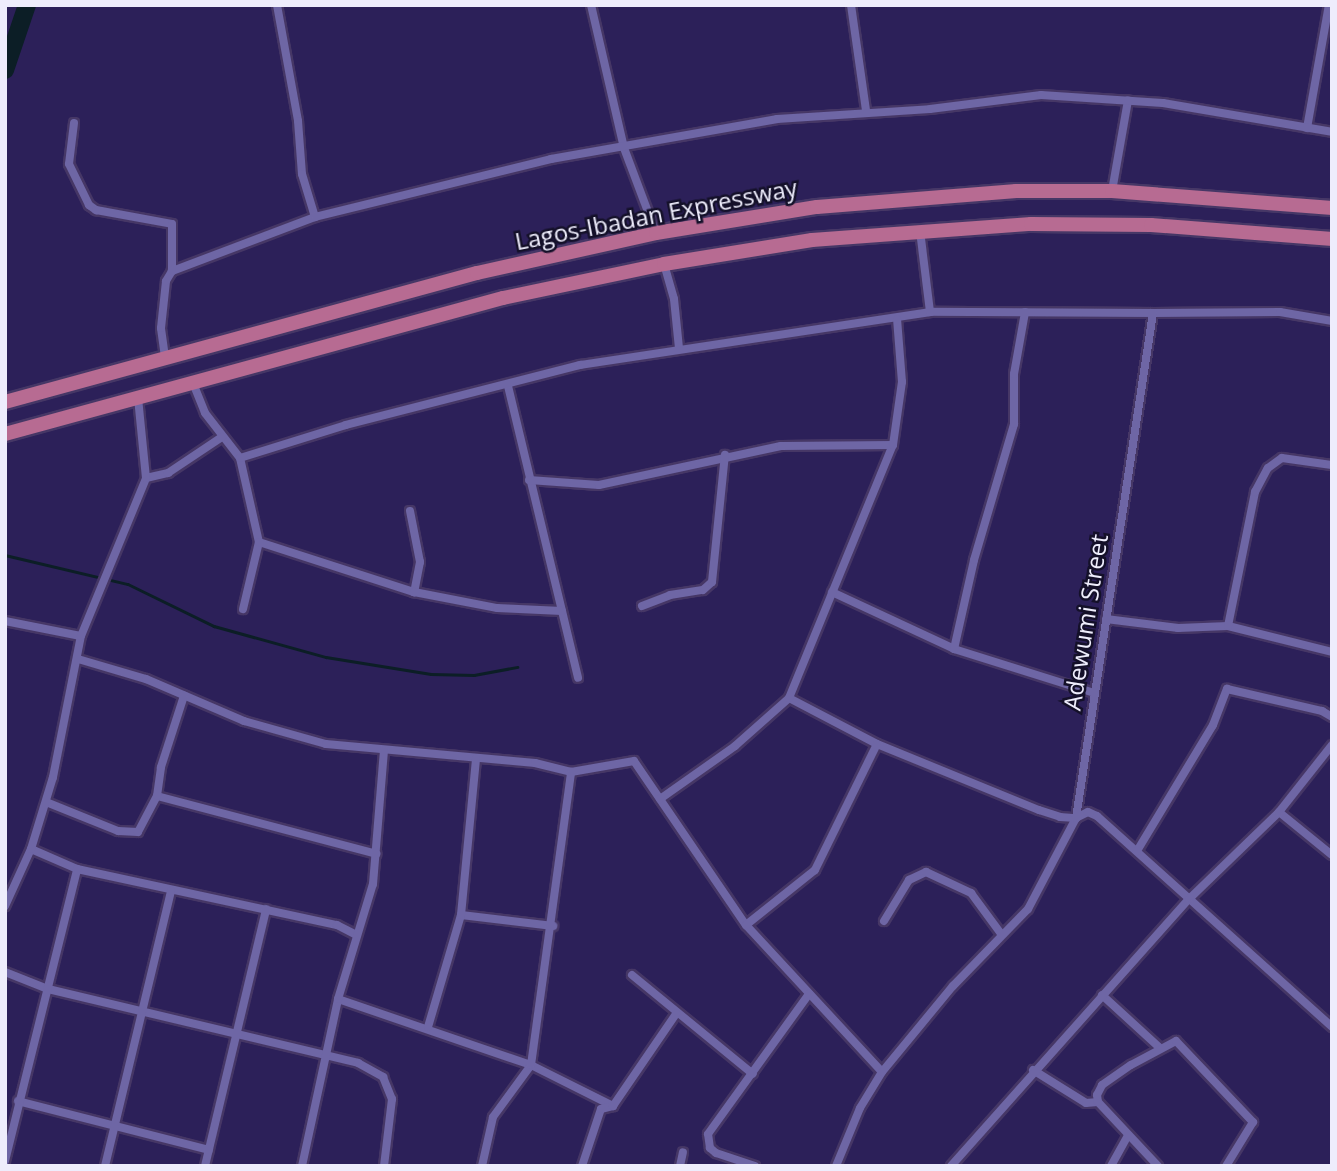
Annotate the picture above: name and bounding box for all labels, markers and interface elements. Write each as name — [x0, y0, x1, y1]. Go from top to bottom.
street label: Lagos-Ibadan Expressway — [512, 172, 800, 256]
street label: Adewumi Street — [1057, 532, 1113, 712]

